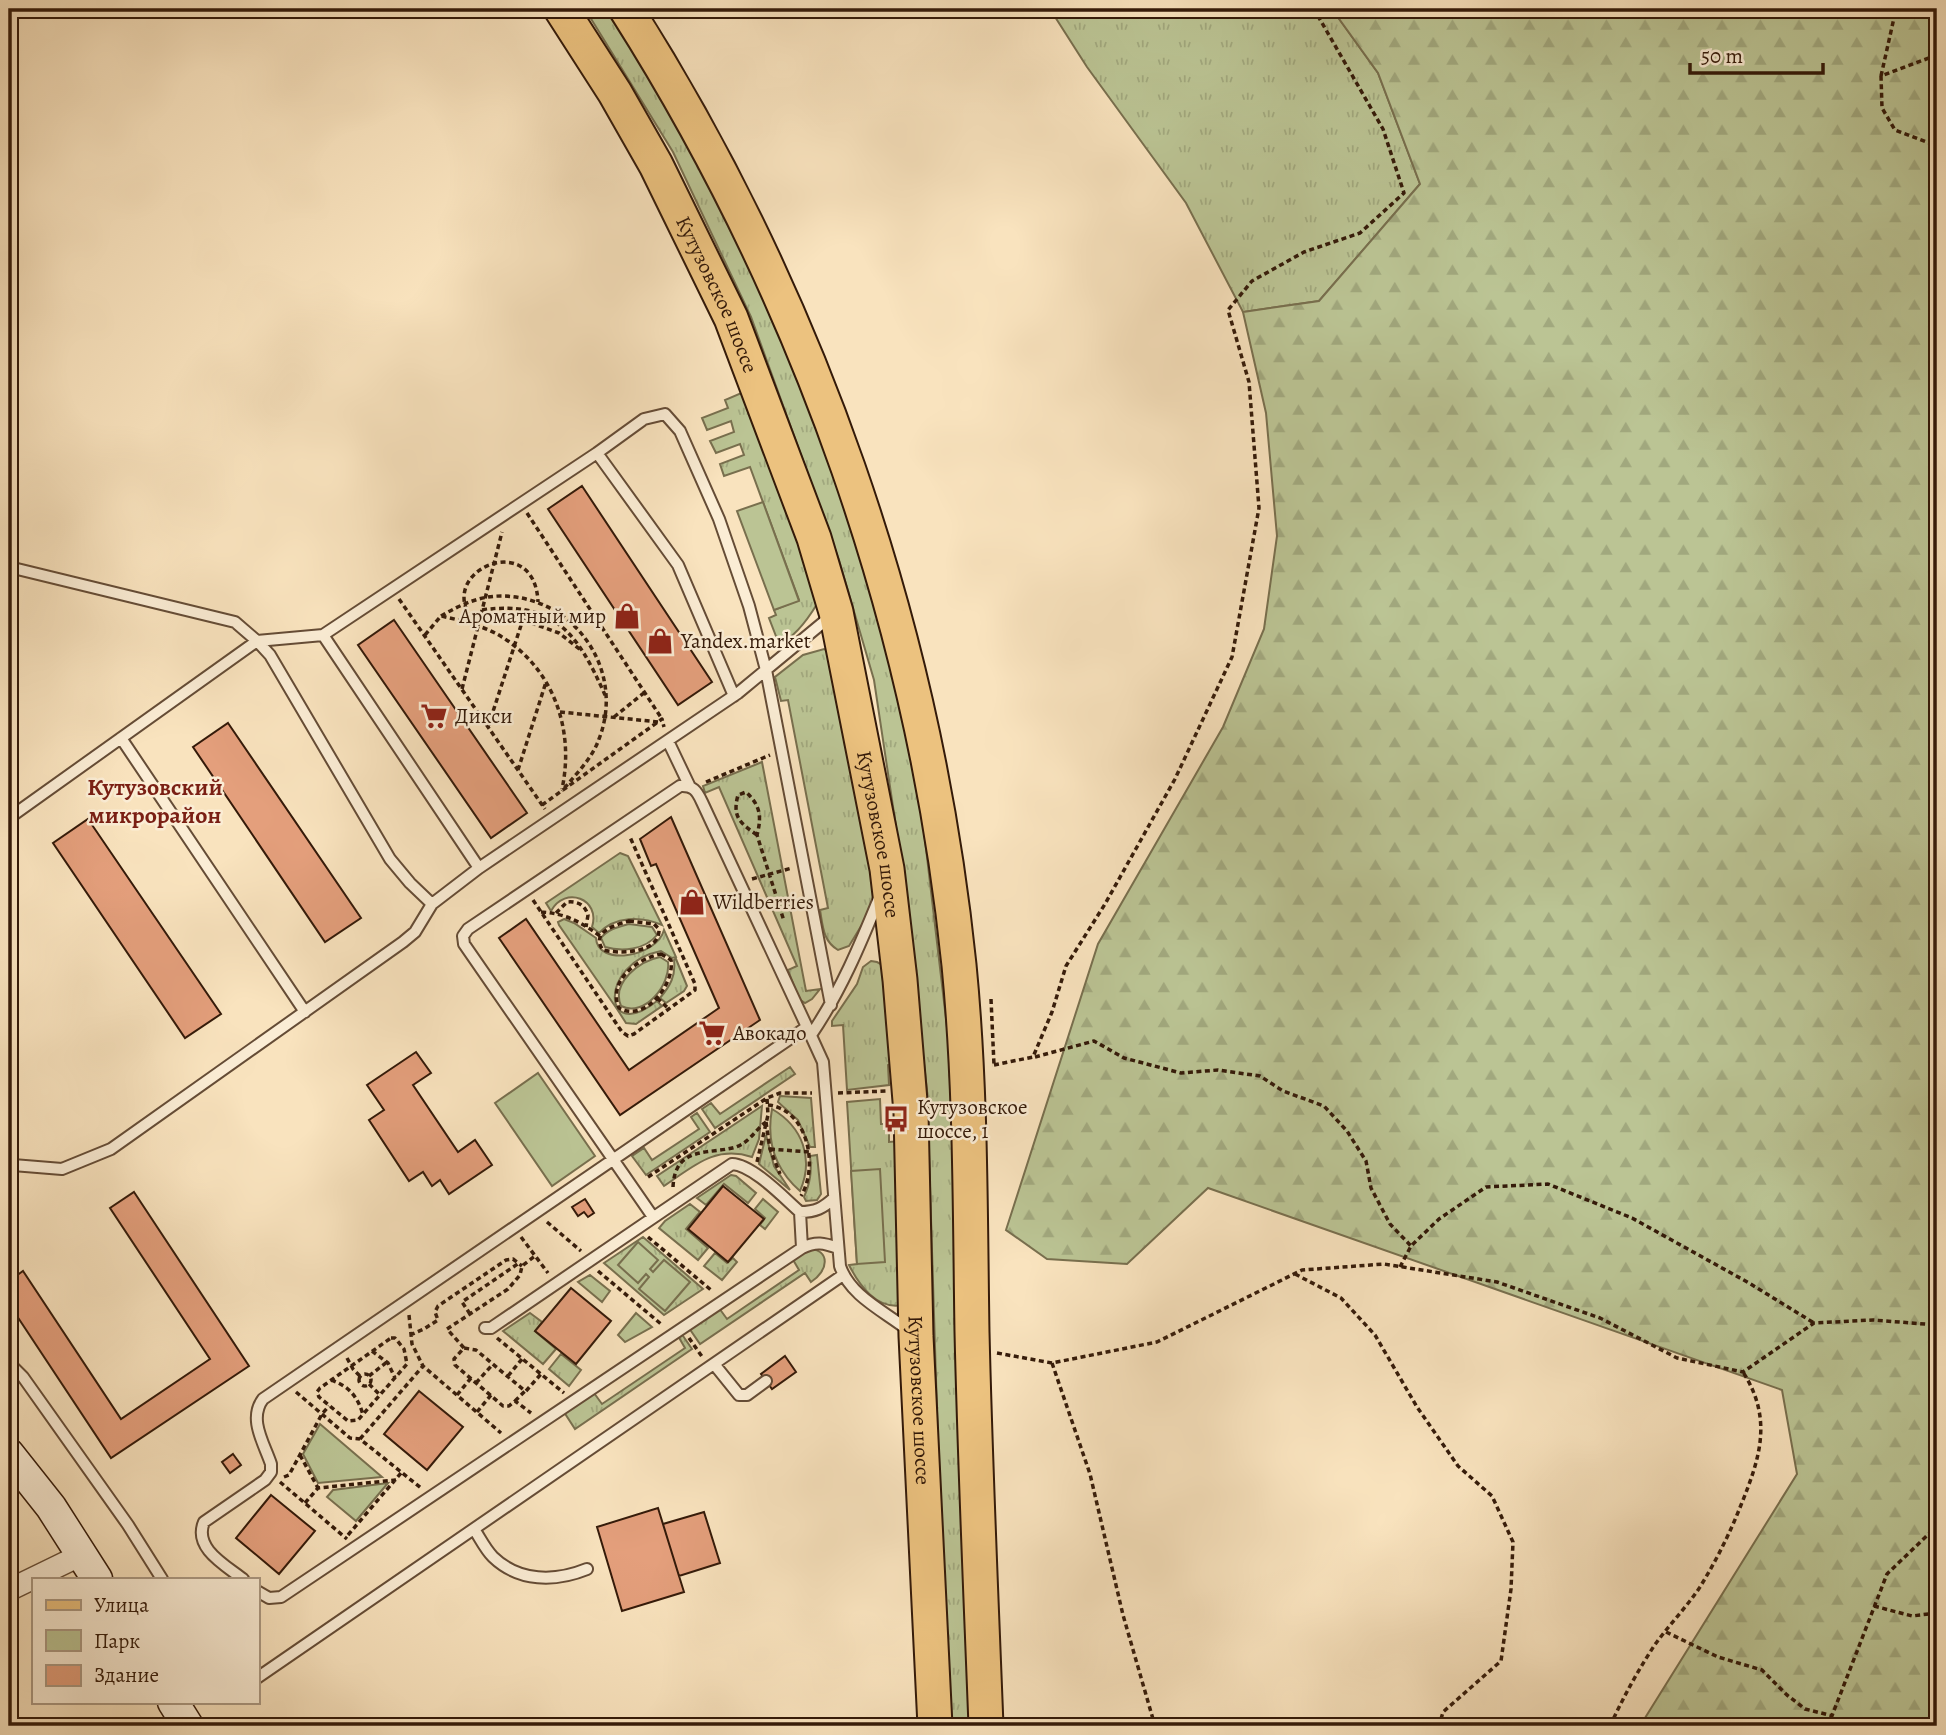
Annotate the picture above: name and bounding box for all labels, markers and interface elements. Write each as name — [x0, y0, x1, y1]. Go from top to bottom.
scale bar — [1690, 32, 1824, 76]
text: 50 m — [1701, 42, 1743, 70]
street label: Кутузовское шоссе — [669, 211, 764, 377]
shop icon: Ароматный мир — [612, 601, 642, 631]
place label: Ароматный мир — [458, 602, 606, 630]
shop icon: Yandex.market — [645, 626, 675, 656]
place label: Yandex.market — [680, 627, 811, 655]
supermarket icon: Дикси — [419, 701, 449, 731]
place label: Дикси — [455, 702, 513, 730]
street label: Кутузовское шоссе — [850, 748, 907, 920]
district label: Кутузовский микрорайон — [87, 771, 223, 831]
shop icon: Wildberries — [677, 887, 707, 917]
place label: Wildberries — [712, 888, 814, 916]
supermarket icon: Авокадо — [697, 1018, 727, 1048]
place label: Авокадо — [732, 1019, 807, 1047]
place label: Кутузовское шоссе, 1 — [917, 1093, 1028, 1145]
bus stop icon: Кутузовское шоссе, 1 — [881, 1104, 911, 1134]
street label: Кутузовское шоссе — [902, 1315, 937, 1486]
legend — [32, 1578, 259, 1704]
text: Улица — [94, 1591, 149, 1619]
text: Парк — [94, 1627, 140, 1655]
text: Здание — [94, 1661, 159, 1689]

